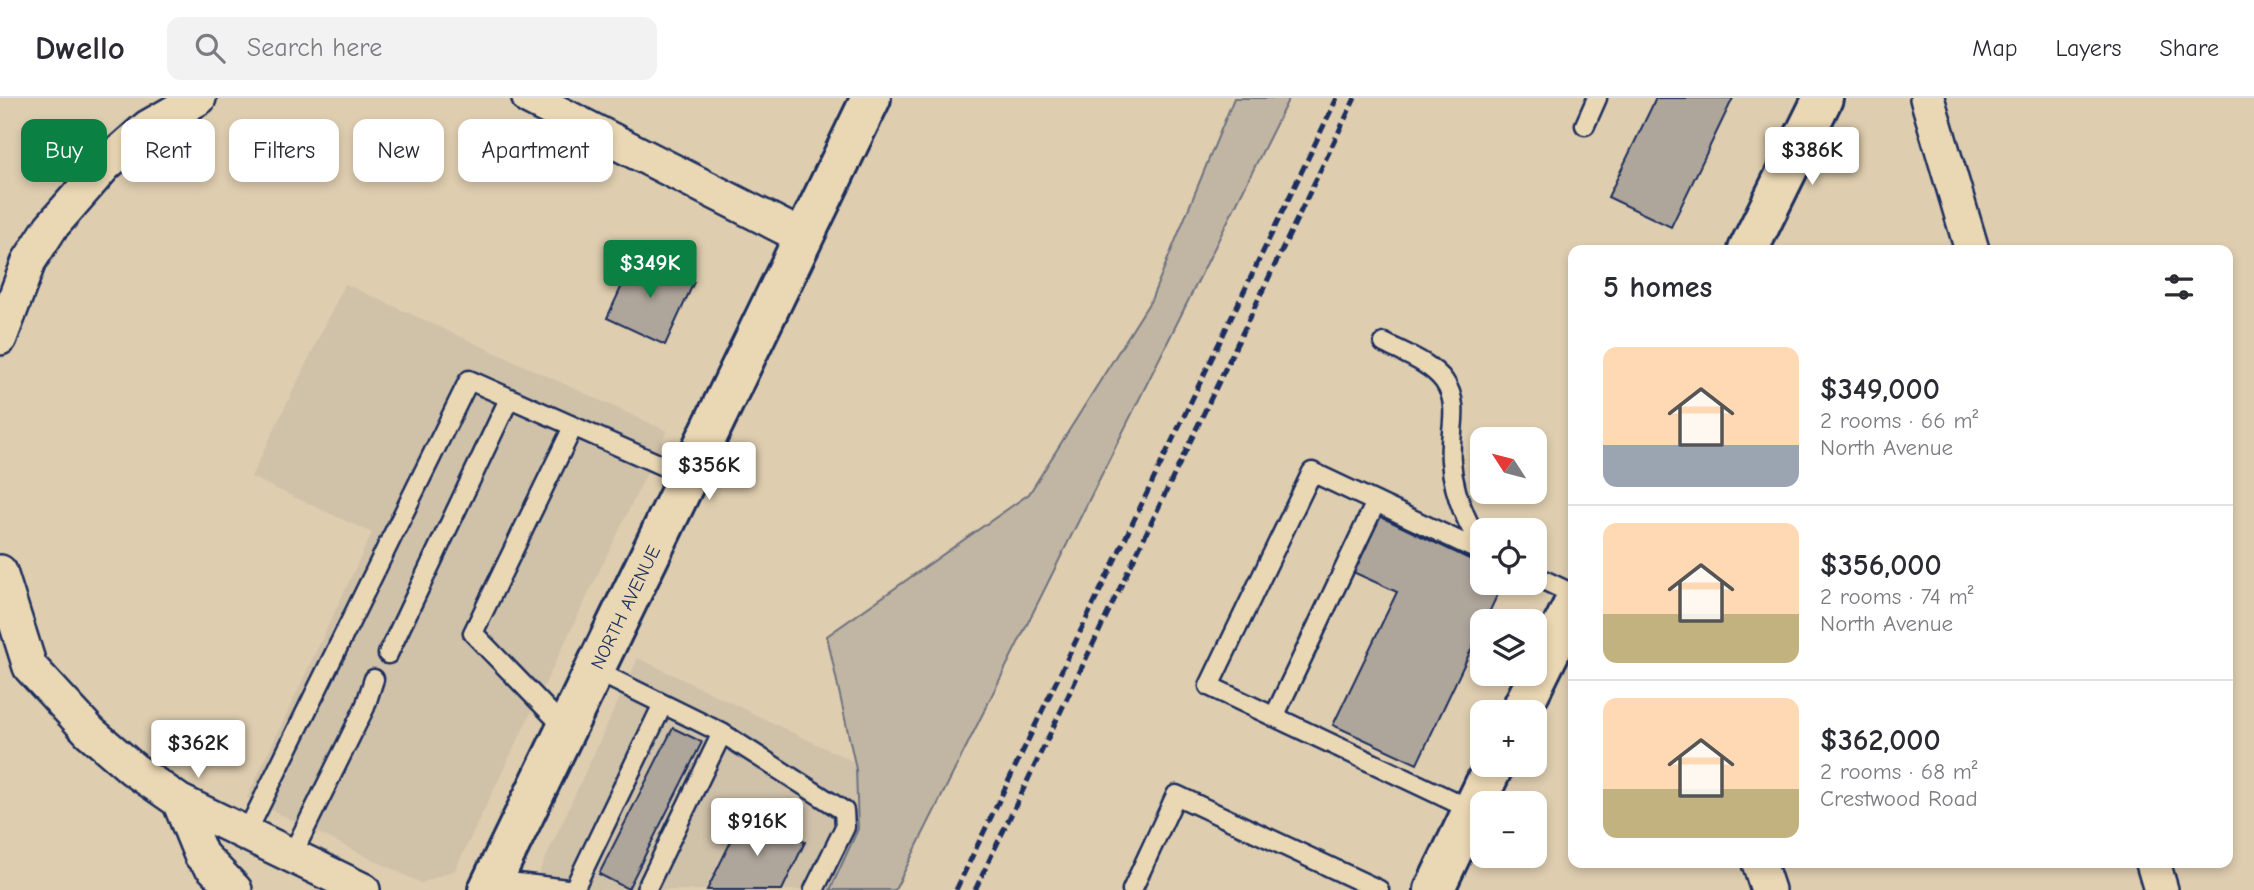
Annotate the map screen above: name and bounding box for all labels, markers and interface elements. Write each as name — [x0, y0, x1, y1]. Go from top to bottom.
search box — [167, 17, 657, 80]
text: Dwello — [35, 29, 125, 67]
icon: search — [191, 29, 229, 67]
text: Search here — [247, 33, 382, 63]
text: Map — [1972, 34, 2018, 62]
text: Layers — [2056, 34, 2121, 62]
text: Share — [2159, 34, 2219, 62]
chip: Buy — [21, 119, 107, 182]
chip: Rent — [121, 119, 215, 182]
chip: Filters — [229, 119, 339, 182]
chip: New — [353, 119, 444, 182]
chip: Apartment — [458, 119, 613, 182]
pin: $386K — [1763, 127, 1861, 187]
text: $386K — [1781, 136, 1843, 163]
pin: $349K — [601, 240, 699, 300]
text: $349K — [620, 249, 680, 276]
icon: filters — [2160, 268, 2198, 306]
text: 5 homes — [1603, 270, 1712, 305]
text: $349,000 — [1820, 372, 1940, 407]
icon: home — [1659, 375, 1743, 459]
text: 2 rooms · 66 m² — [1820, 407, 1978, 434]
north arrow — [1470, 427, 1547, 504]
map controls — [1470, 427, 1547, 868]
text: North Avenue — [1820, 434, 1953, 461]
pin: $356K — [660, 442, 758, 502]
text: $356K — [678, 451, 740, 478]
button: locate — [1470, 518, 1547, 595]
street label: NORTH AVENUE — [586, 542, 665, 673]
text: $356,000 — [1820, 548, 1942, 583]
icon: home — [1659, 551, 1743, 635]
text: 2 rooms · 74 m² — [1820, 583, 1973, 610]
button: layers — [1470, 609, 1547, 686]
text: North Avenue — [1820, 610, 1953, 637]
button: + — [1470, 700, 1547, 777]
pin: $362K — [149, 720, 247, 780]
text: $362,000 — [1820, 723, 1941, 758]
icon: home — [1659, 726, 1743, 810]
text: $362K — [167, 729, 229, 756]
text: 2 rooms · 68 m² — [1820, 758, 1978, 785]
text: Crestwood Road — [1820, 785, 1978, 812]
button: − — [1470, 791, 1547, 868]
pin: $916K — [708, 798, 806, 858]
text: $916K — [727, 807, 787, 834]

